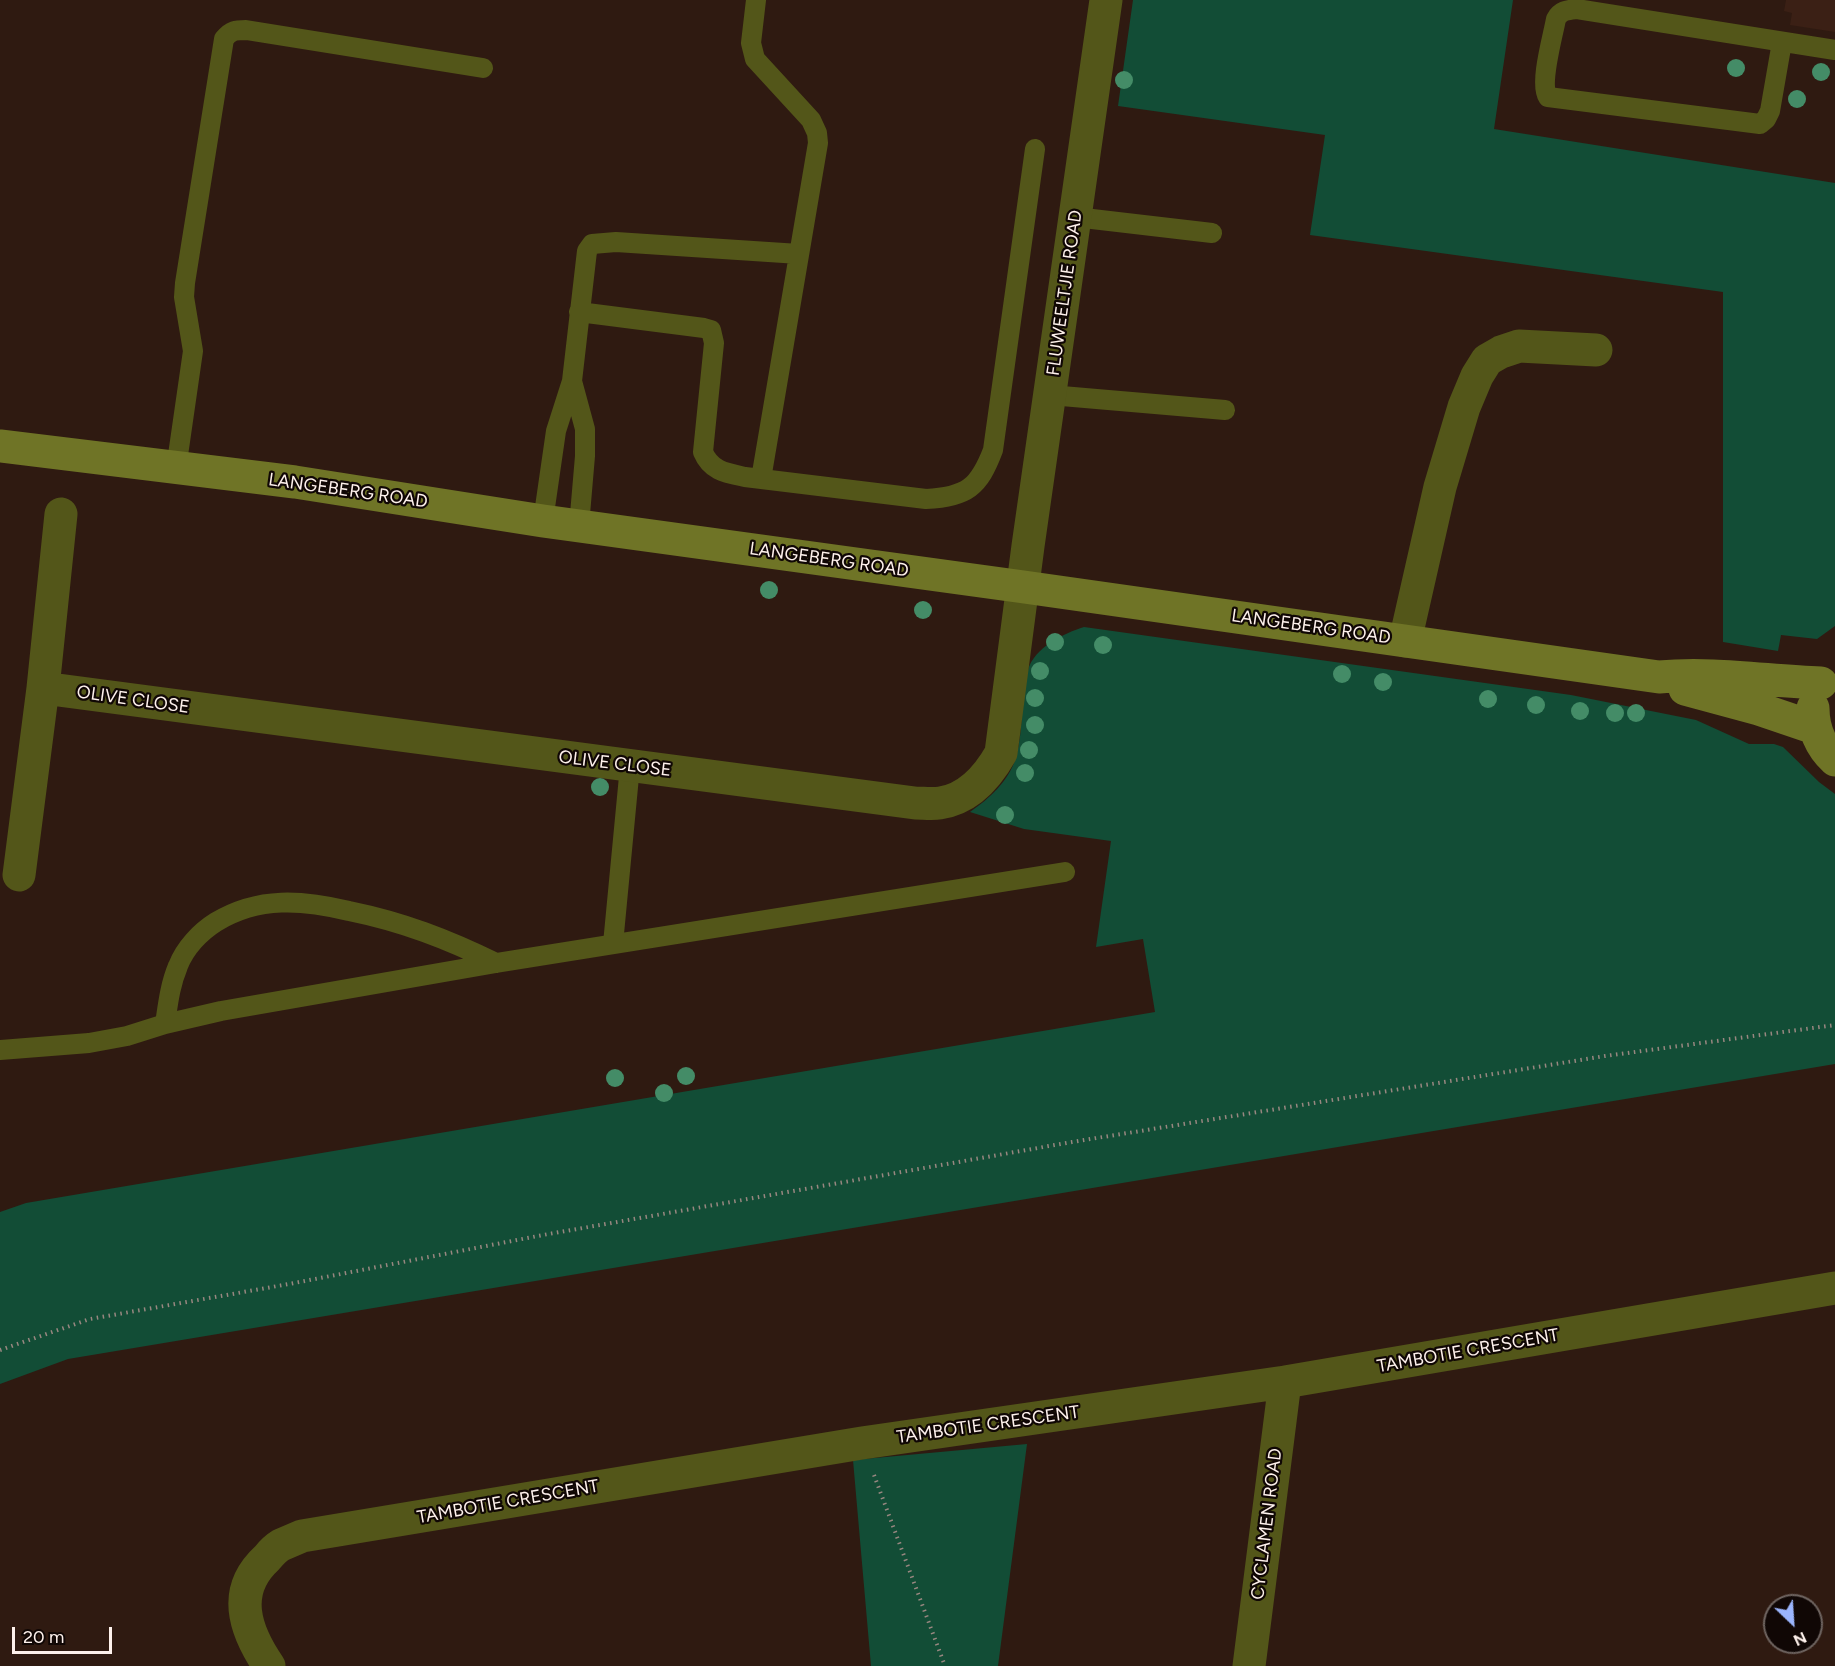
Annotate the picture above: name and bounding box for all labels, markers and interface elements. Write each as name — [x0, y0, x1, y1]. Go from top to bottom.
street label: FLUWEELTJIE ROAD — [1043, 209, 1087, 377]
street label: LANGEBERG ROAD — [267, 469, 429, 513]
street label: LANGEBERG ROAD — [748, 538, 910, 582]
street label: LANGEBERG ROAD — [1230, 605, 1392, 649]
street label: OLIVE CLOSE — [75, 681, 191, 719]
street label: OLIVE CLOSE — [557, 746, 673, 782]
street label: TAMBOTIE CRESCENT — [1375, 1324, 1561, 1378]
street label: TAMBOTIE CRESCENT — [895, 1401, 1081, 1449]
street label: CYCLAMEN ROAD — [1247, 1447, 1287, 1601]
street label: TAMBOTIE CRESCENT — [415, 1475, 601, 1529]
north arrow — [1763, 1594, 1823, 1654]
scale bar — [15, 1615, 116, 1653]
text: 20 m — [23, 1626, 64, 1648]
text: N — [1790, 1628, 1810, 1650]

